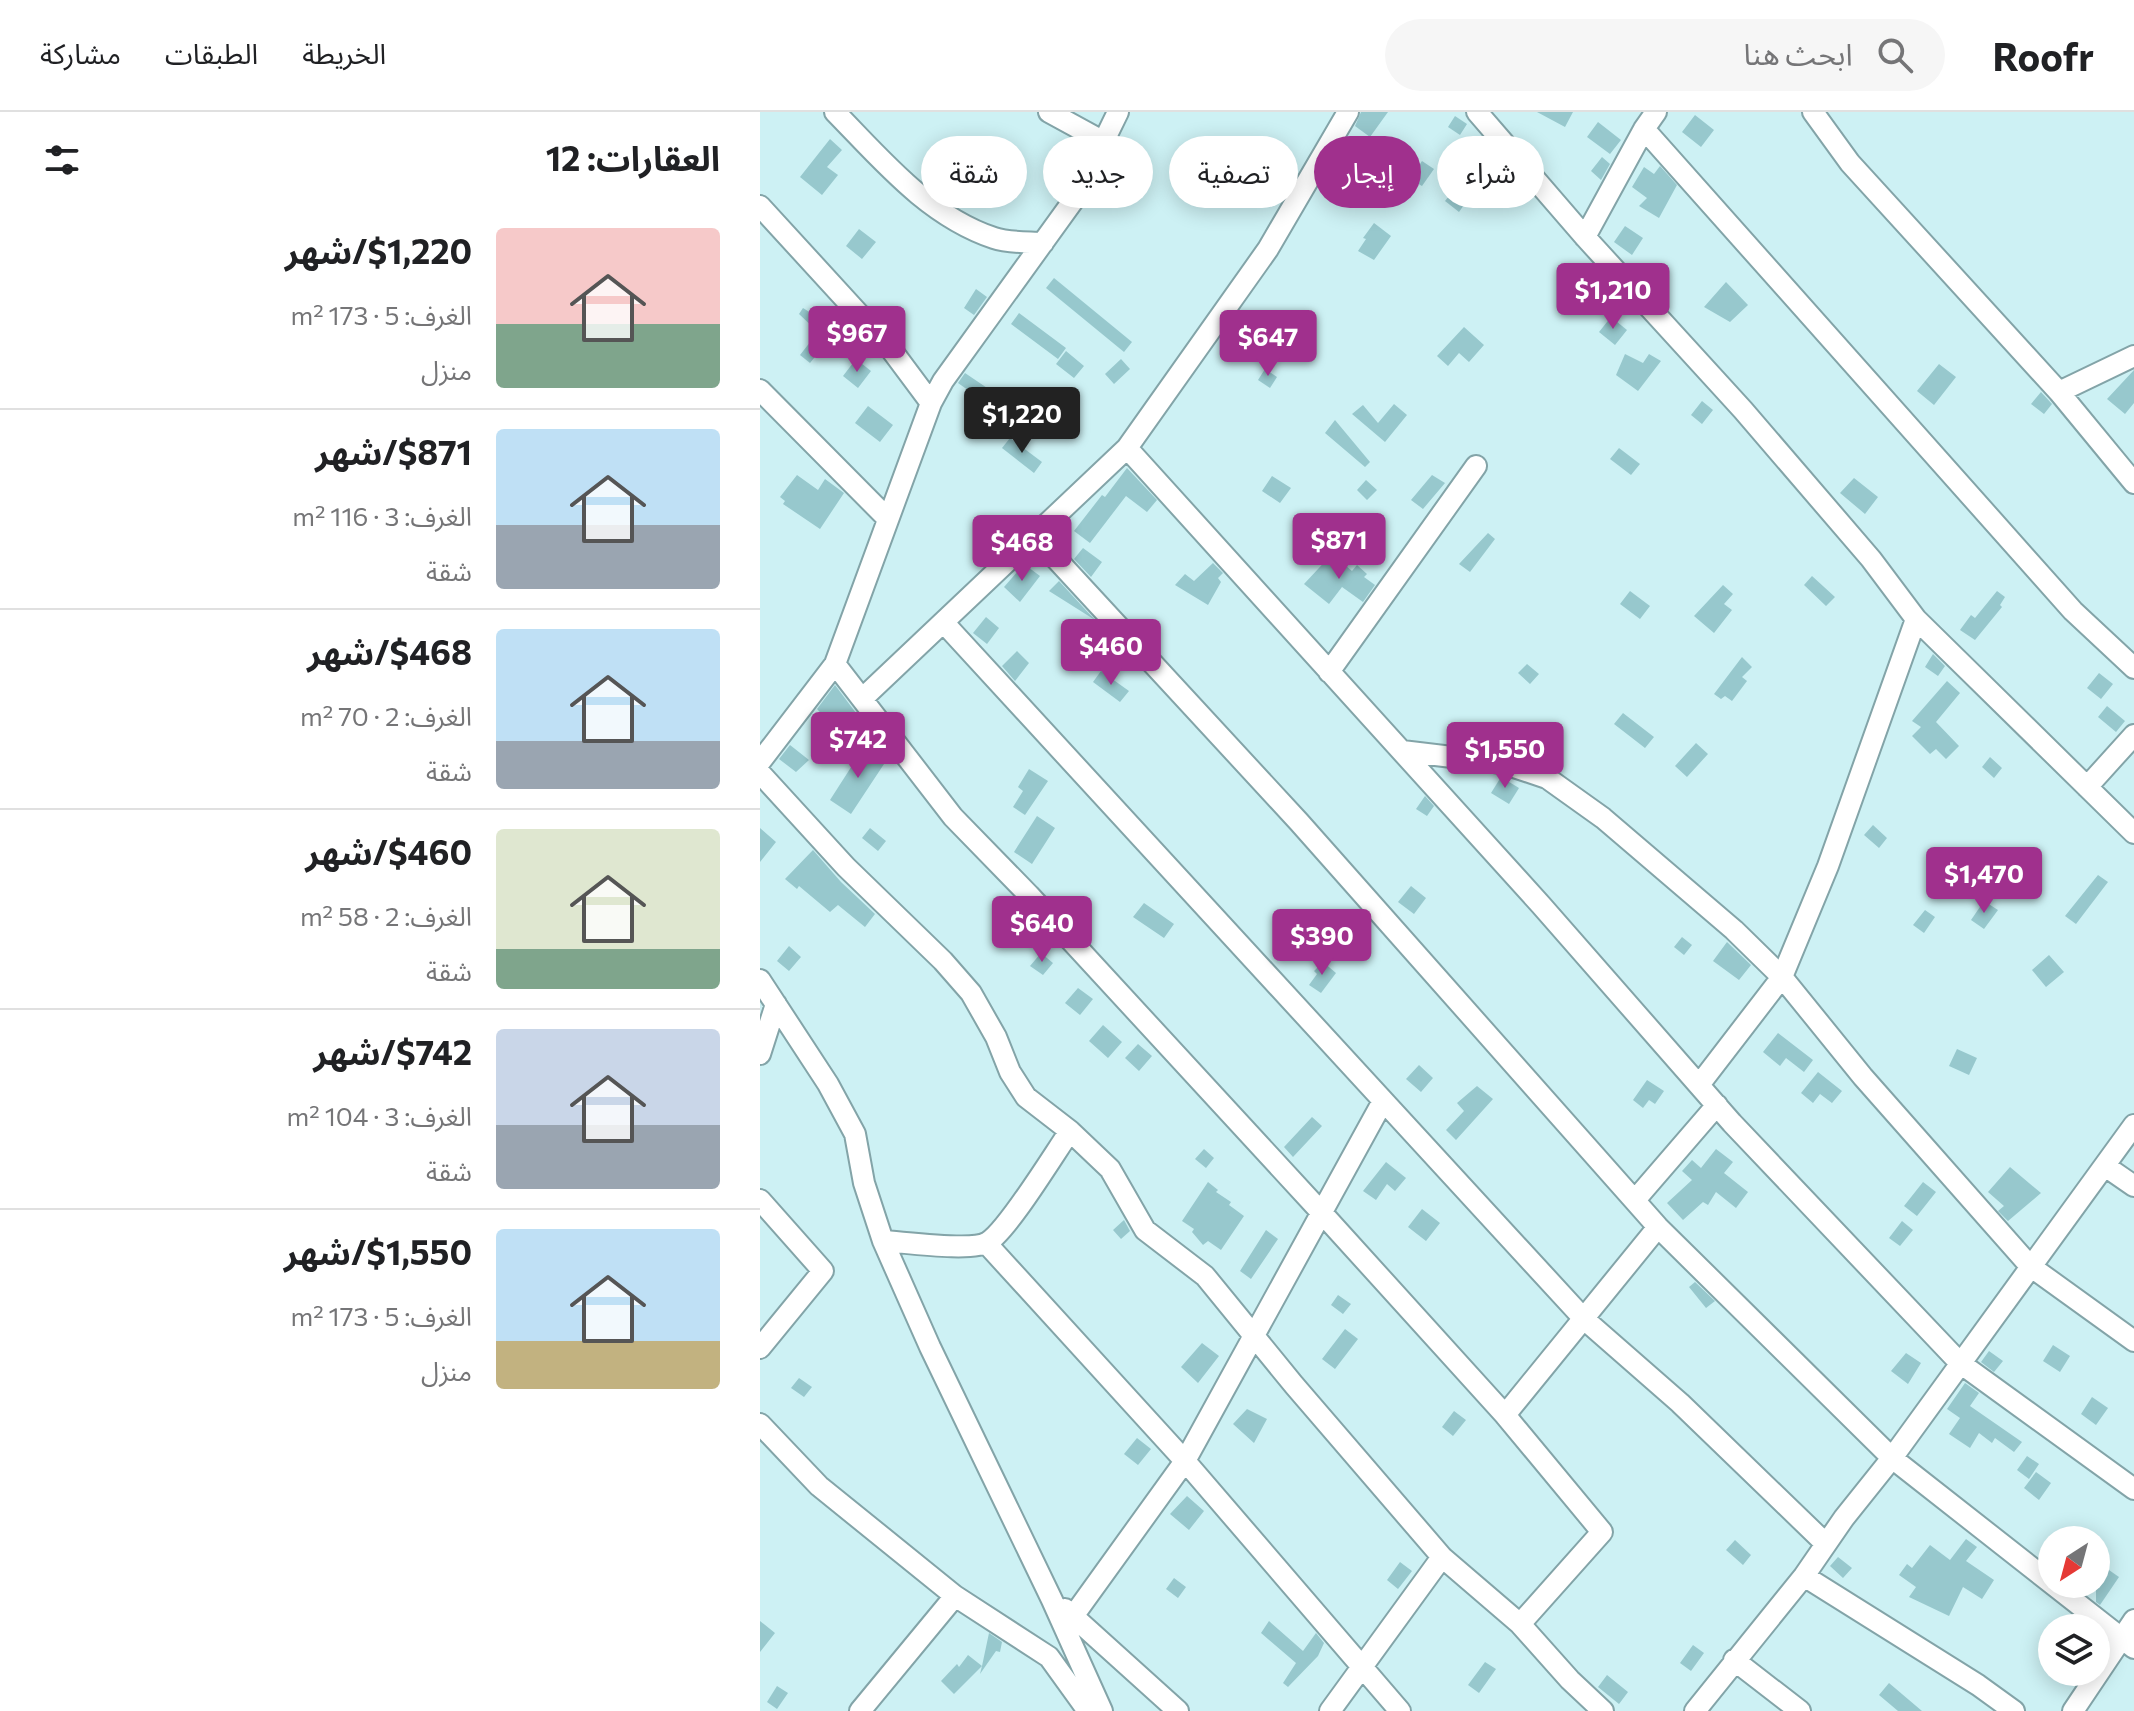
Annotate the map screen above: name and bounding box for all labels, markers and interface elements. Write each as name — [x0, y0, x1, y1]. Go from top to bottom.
search box — [1385, 19, 1945, 91]
text: Roofr — [1993, 32, 2094, 79]
icon: search — [1873, 33, 1917, 77]
text: ابحث هنا — [1743, 34, 1853, 71]
text: مشاركة — [40, 36, 121, 70]
text: الطبقات — [165, 36, 258, 70]
text: الخريطة — [302, 36, 386, 70]
text: العقارات: 12 — [546, 136, 720, 178]
chip: شقة — [921, 136, 1027, 208]
chip: جديد — [1043, 136, 1153, 208]
chip: تصفية — [1169, 136, 1298, 208]
chip: إيجار — [1314, 136, 1421, 208]
chip: شراء — [1437, 136, 1544, 208]
icon: filters — [40, 138, 84, 182]
text: $1,220/شهر — [285, 229, 472, 271]
icon: home — [560, 260, 656, 356]
pin: $1,210 — [1548, 263, 1678, 331]
text: $1,210 — [1574, 273, 1652, 304]
text: الغرف: 5 · 173 m² — [290, 299, 472, 330]
pin: $967 — [810, 306, 904, 374]
pin: $647 — [1221, 310, 1315, 378]
text: $967 — [826, 316, 888, 347]
text: $647 — [1238, 320, 1298, 351]
text: منزل — [421, 354, 472, 385]
pin: $1,220 — [957, 387, 1087, 455]
text: $1,220 — [982, 397, 1062, 428]
text: $871/شهر — [315, 430, 472, 472]
icon: home — [560, 461, 656, 557]
text: الغرف: 3 · 116 m² — [292, 500, 472, 531]
pin: $871 — [1292, 513, 1386, 581]
pin: $468 — [975, 515, 1069, 583]
text: $871 — [1311, 523, 1367, 554]
text: $468 — [990, 525, 1054, 556]
text: شقة — [426, 555, 472, 586]
pin: $460 — [1064, 619, 1158, 687]
text: $460 — [1079, 629, 1143, 660]
text: $468/شهر — [307, 630, 472, 672]
icon: home — [560, 661, 656, 757]
text: الغرف: 2 · 70 m² — [300, 700, 472, 731]
pin: $742 — [811, 712, 905, 780]
text: $742 — [829, 722, 887, 753]
pin: $1,550 — [1440, 722, 1570, 790]
text: $1,550 — [1465, 732, 1545, 763]
text: شقة — [426, 755, 472, 786]
text: $460/شهر — [306, 830, 472, 872]
pin: $1,470 — [1919, 847, 2049, 915]
text: $1,470 — [1944, 857, 2024, 888]
icon: home — [560, 861, 656, 957]
pin: $640 — [995, 896, 1089, 964]
text: الغرف: 2 · 58 m² — [300, 900, 472, 931]
text: $640 — [1010, 906, 1074, 937]
pin: $390 — [1275, 909, 1369, 977]
text: $390 — [1290, 919, 1354, 950]
text: شقة — [426, 955, 472, 986]
text: $742/شهر — [313, 1030, 472, 1072]
icon: home — [560, 1061, 656, 1157]
text: الغرف: 3 · 104 m² — [287, 1100, 472, 1131]
text: شقة — [426, 1155, 472, 1186]
text: $1,550/شهر — [284, 1230, 472, 1272]
icon: home — [560, 1261, 656, 1357]
text: الغرف: 5 · 173 m² — [290, 1300, 472, 1331]
text: منزل — [421, 1355, 472, 1386]
north arrow — [2038, 1526, 2110, 1598]
map controls — [2038, 1526, 2110, 1686]
button: layers — [2038, 1614, 2110, 1686]

